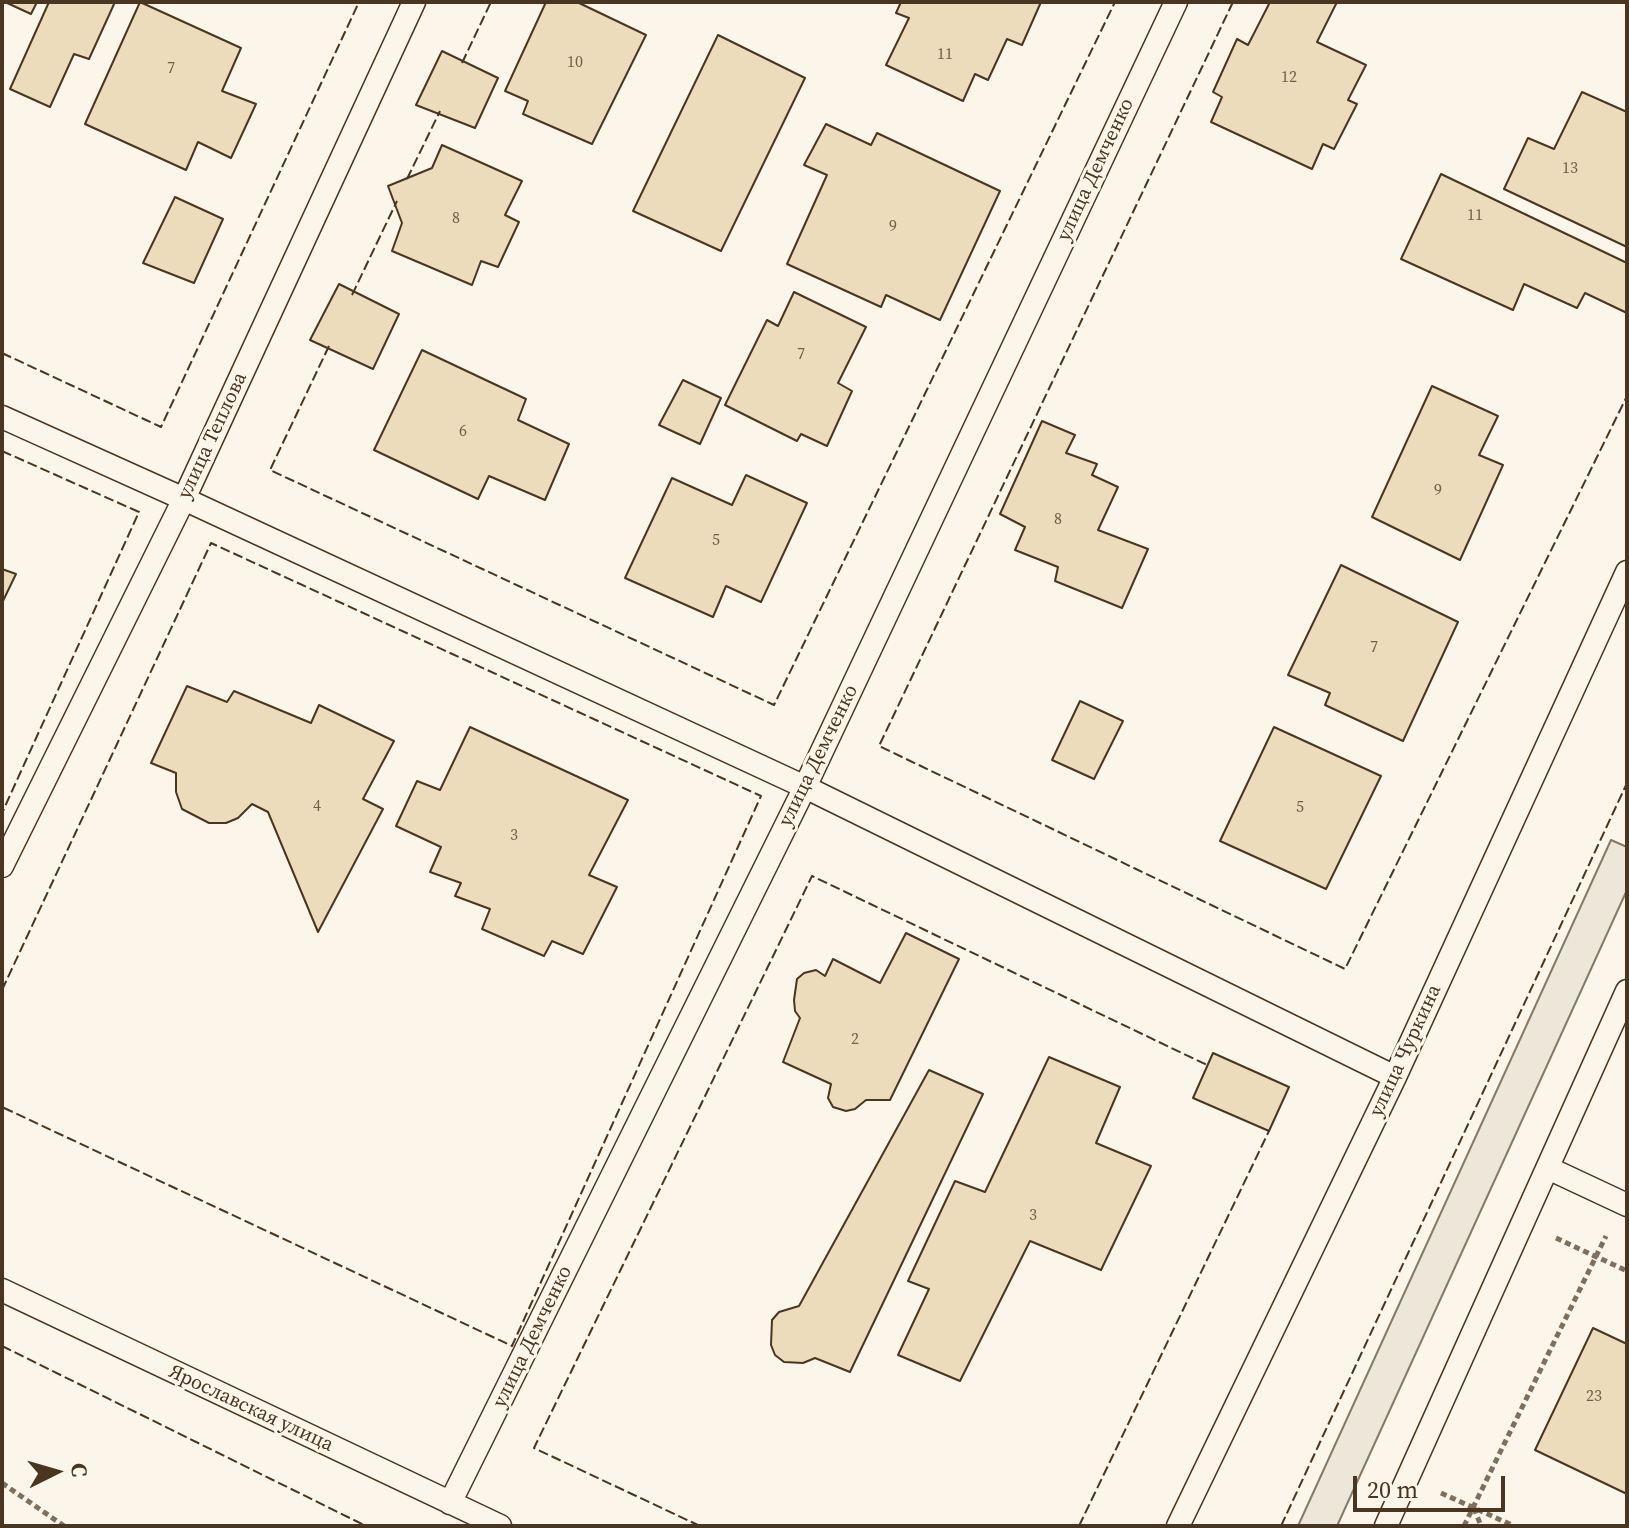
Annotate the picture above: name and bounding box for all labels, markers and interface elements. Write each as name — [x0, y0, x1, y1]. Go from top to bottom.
house number: 11 — [937, 45, 953, 65]
house number: 10 — [567, 53, 583, 73]
house number: 7 — [167, 59, 175, 79]
house number: 12 — [1281, 68, 1297, 88]
street label: улица Демченко — [1052, 95, 1140, 245]
house number: 13 — [1562, 159, 1578, 179]
house number: 11 — [1467, 206, 1483, 226]
house number: 8 — [452, 209, 460, 229]
house number: 9 — [889, 217, 897, 237]
house number: 7 — [797, 345, 805, 365]
street label: улица Теплова — [173, 369, 253, 503]
house number: 6 — [459, 422, 467, 442]
house number: 9 — [1434, 481, 1442, 501]
house number: 8 — [1054, 510, 1062, 530]
house number: 5 — [712, 531, 720, 551]
house number: 7 — [1370, 638, 1378, 658]
street label: улица Демченко — [774, 681, 864, 831]
house number: 4 — [313, 797, 321, 817]
house number: 5 — [1296, 798, 1304, 818]
house number: 3 — [510, 826, 518, 846]
street label: улица Чуркина — [1365, 981, 1447, 1121]
house number: 2 — [851, 1030, 859, 1050]
house number: 3 — [1029, 1206, 1037, 1226]
street label: улица Демченко — [488, 1262, 578, 1412]
street label: Ярославская улица — [165, 1360, 337, 1458]
house number: 23 — [1586, 1387, 1602, 1407]
north arrow — [16, 1432, 96, 1512]
scale bar — [1357, 1460, 1509, 1510]
text: С — [64, 1462, 95, 1478]
text: 20 m — [1367, 1473, 1418, 1506]

